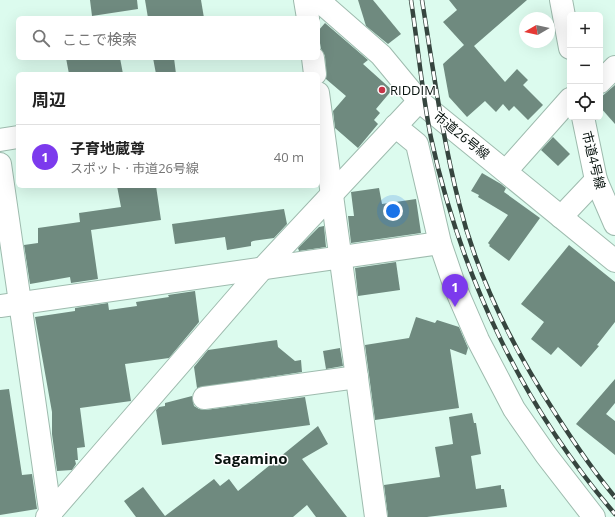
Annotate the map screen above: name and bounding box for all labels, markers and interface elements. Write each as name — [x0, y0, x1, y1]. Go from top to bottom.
north arrow — [519, 12, 555, 48]
map controls — [567, 12, 603, 120]
button: + — [567, 12, 603, 48]
search box — [16, 16, 320, 60]
icon: search — [30, 27, 52, 49]
text: ここで検索 — [62, 29, 137, 49]
button: − — [567, 48, 603, 84]
place label: RIDDIM — [390, 81, 436, 99]
button: locate — [567, 84, 603, 120]
marker: RIDDIM — [377, 85, 387, 95]
text: 周辺 — [32, 88, 66, 111]
street label: 市道26号線 — [430, 107, 494, 163]
street label: 市道4号線 — [578, 129, 610, 191]
text: 子育地蔵尊 — [70, 138, 145, 158]
text: 1 — [41, 148, 49, 166]
text: 40 m — [274, 148, 304, 166]
text: スポット · 市道26号線 — [70, 159, 199, 177]
your location — [383, 201, 403, 221]
pin: 1 — [442, 274, 468, 307]
district label: Sagamino — [214, 448, 288, 468]

